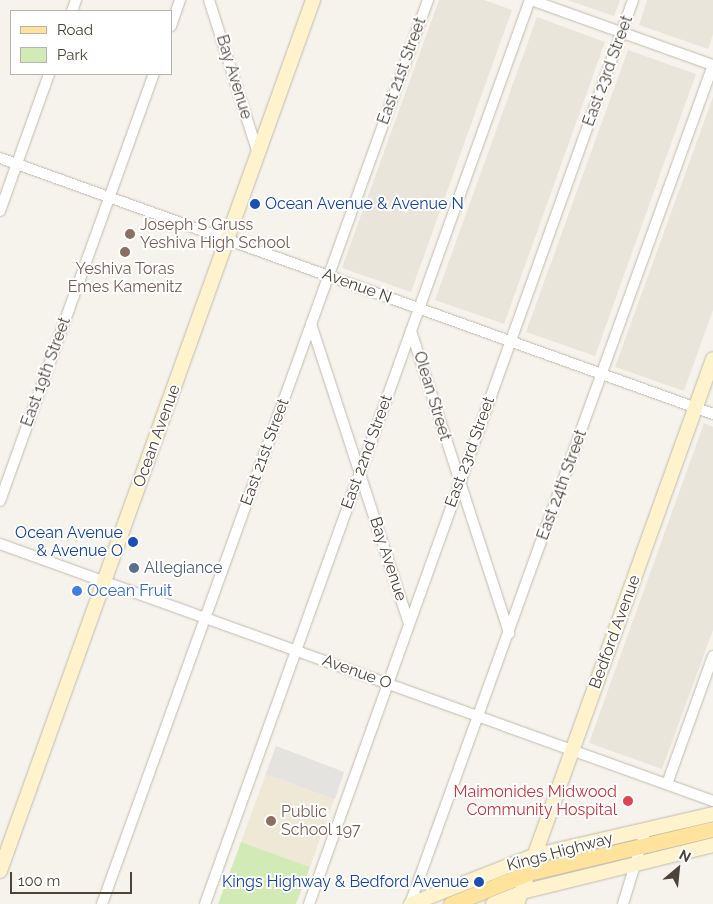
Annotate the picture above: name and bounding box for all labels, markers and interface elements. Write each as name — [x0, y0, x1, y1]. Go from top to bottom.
legend — [10, 10, 172, 75]
street label: East 23rd Street — [579, 13, 637, 129]
street label: East 21st Street — [374, 15, 430, 127]
text: Road — [57, 21, 93, 39]
street label: Bay Avenue — [212, 32, 256, 122]
text: Park — [57, 46, 88, 64]
place label: Ocean Avenue & Avenue N — [265, 194, 465, 214]
marker: Ocean Avenue & Avenue N — [249, 198, 261, 210]
place label: Joseph S Gruss Yeshiva High School — [140, 215, 290, 253]
marker: Joseph S Gruss Yeshiva High School — [124, 228, 136, 240]
marker: Yeshiva Toras Emes Kamenitz — [119, 246, 131, 258]
place label: Yeshiva Toras Emes Kamenitz — [68, 259, 182, 297]
street label: Avenue N — [320, 265, 394, 307]
street label: East 19th Street — [17, 315, 75, 429]
street label: Olean Street — [409, 349, 455, 443]
street label: Ocean Avenue — [129, 382, 185, 490]
street label: East 22nd Street — [337, 392, 397, 512]
street label: East 23rd Street — [441, 394, 499, 510]
street label: East 21st Street — [237, 396, 293, 508]
street label: East 24th Street — [533, 427, 591, 543]
street label: Bay Avenue — [365, 514, 411, 604]
place label: Ocean Avenue & Avenue O — [15, 523, 123, 561]
marker: Ocean Avenue & Avenue O — [127, 536, 139, 548]
place label: Allegiance — [144, 558, 222, 578]
marker: Allegiance — [128, 562, 140, 574]
street label: Bedford Avenue — [585, 572, 645, 692]
place label: Ocean Fruit — [87, 581, 172, 601]
marker: Ocean Fruit — [71, 585, 83, 597]
street label: Avenue O — [320, 651, 394, 693]
place label: Maimonides Midwood Community Hospital — [453, 782, 617, 820]
marker: Maimonides Midwood Community Hospital — [621, 794, 635, 808]
place label: Public School 197 — [281, 802, 361, 840]
marker: Public School 197 — [265, 815, 277, 827]
street label: Kings Highway — [505, 829, 615, 875]
north arrow — [653, 844, 703, 894]
text: N — [677, 846, 694, 865]
scale bar — [12, 862, 135, 894]
text: 100 m — [18, 872, 60, 890]
place label: Kings Highway & Bedford Avenue — [221, 872, 469, 892]
marker: Kings Highway & Bedford Avenue — [473, 876, 485, 888]

